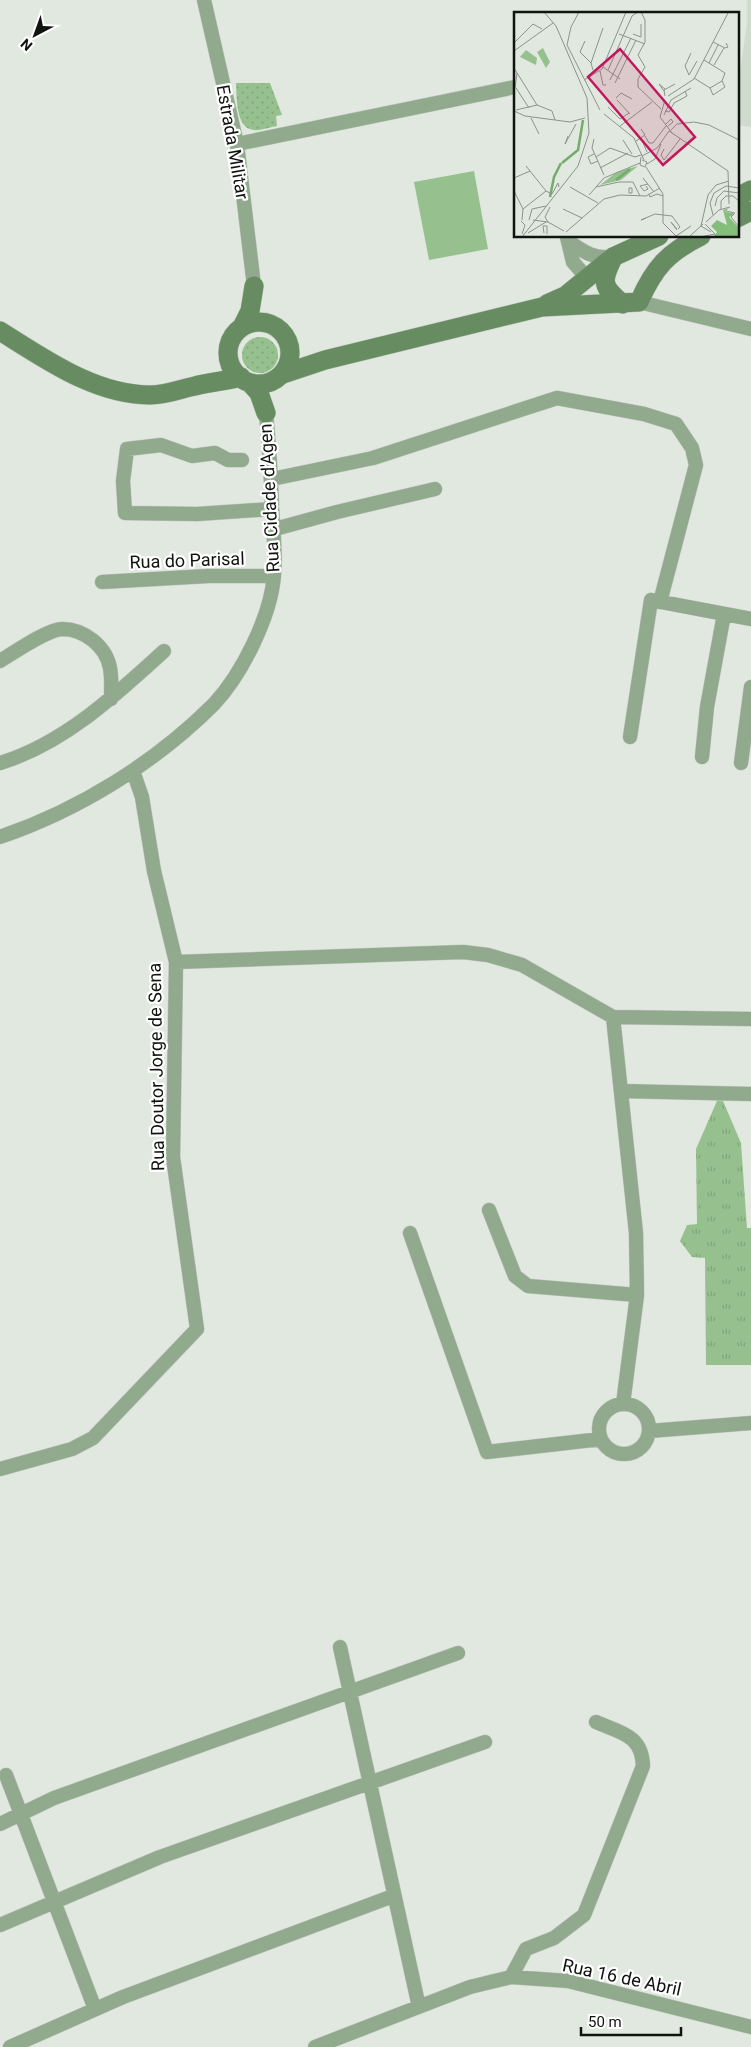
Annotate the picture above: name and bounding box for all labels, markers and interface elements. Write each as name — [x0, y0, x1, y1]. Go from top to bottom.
north arrow — [10, 10, 60, 60]
inset map — [514, 12, 738, 238]
text: N — [17, 36, 35, 54]
street label: Estrada Militar — [213, 83, 253, 201]
street label: Rua Cidade d'Agen — [255, 423, 283, 573]
street label: Rua do Parisal — [129, 547, 245, 573]
street label: Rua Doutor Jorge de Sena — [144, 963, 168, 1171]
street label: Rua 16 de Abril — [561, 1954, 683, 2000]
scale bar — [581, 2004, 681, 2036]
text: 50 m — [588, 2013, 622, 2031]

